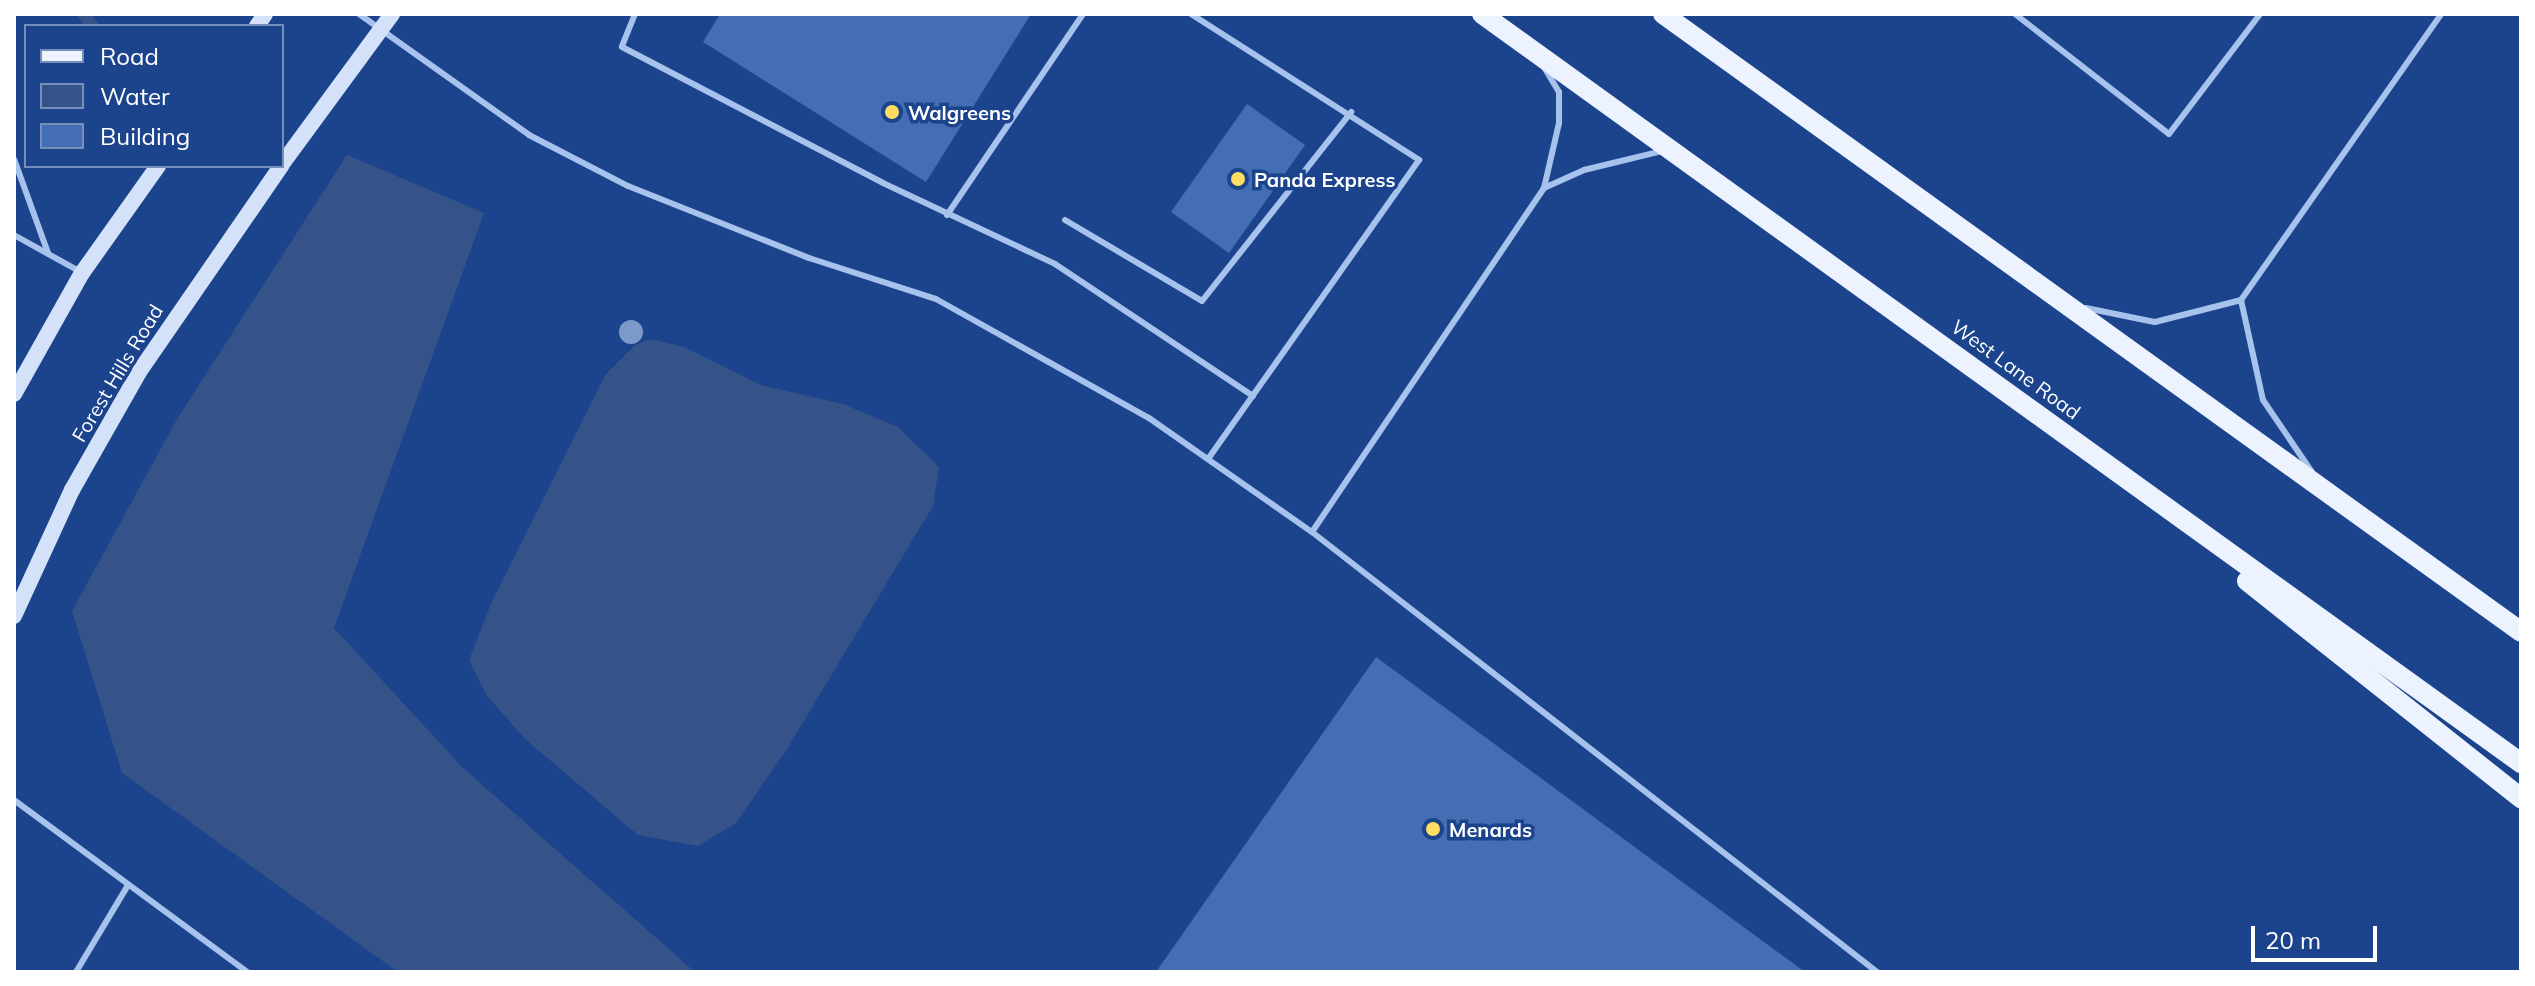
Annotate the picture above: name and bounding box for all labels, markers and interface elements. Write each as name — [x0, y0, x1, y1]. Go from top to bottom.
legend — [24, 24, 284, 168]
text: Road — [100, 41, 159, 71]
text: Water — [100, 81, 170, 111]
place label: Walgreens — [908, 100, 1011, 124]
marker: Walgreens — [883, 103, 901, 121]
text: Building — [100, 121, 190, 151]
place label: Panda Express — [1254, 167, 1396, 191]
marker: Panda Express — [1229, 170, 1247, 188]
street label: Forest Hills Road — [67, 300, 167, 446]
street label: West Lane Road — [1947, 314, 2085, 424]
place label: Menards — [1449, 817, 1532, 841]
marker: Menards — [1424, 820, 1442, 838]
scale bar — [2255, 910, 2381, 960]
text: 20 m — [2265, 925, 2321, 955]

